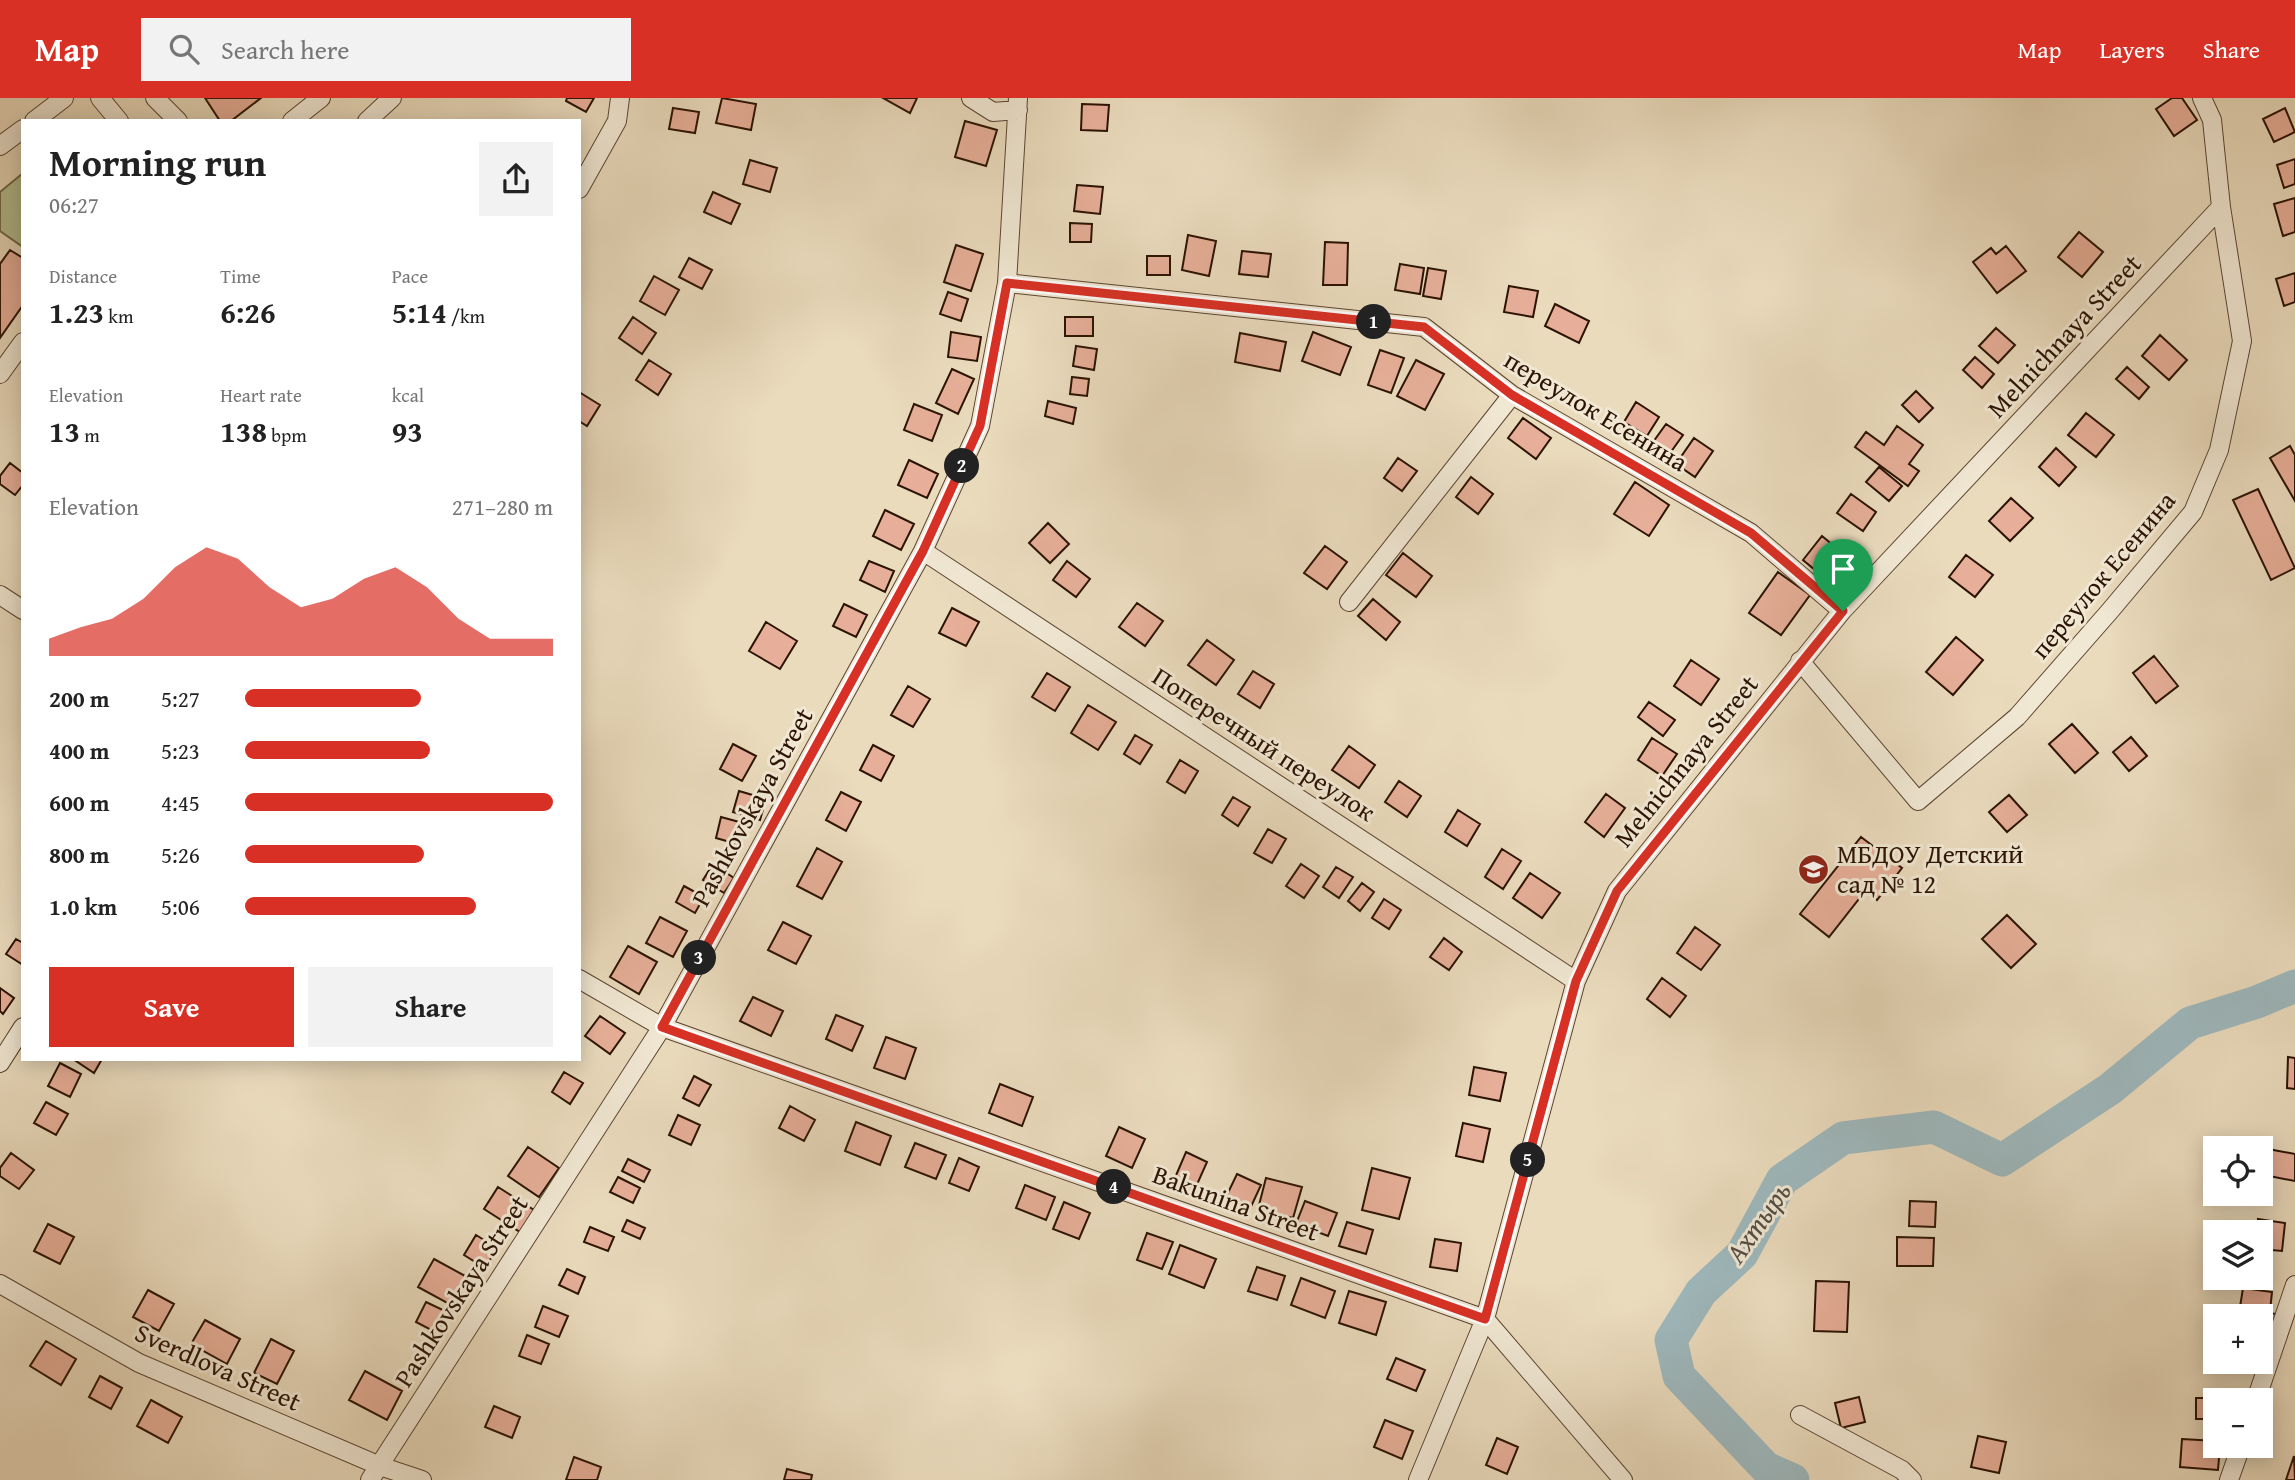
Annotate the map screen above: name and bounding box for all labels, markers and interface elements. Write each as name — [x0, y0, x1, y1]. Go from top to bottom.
search box — [141, 18, 631, 81]
text: Map — [35, 25, 99, 73]
icon: search — [165, 30, 203, 68]
text: Search here — [221, 30, 349, 69]
text: Map — [2018, 32, 2061, 67]
text: Layers — [2099, 32, 2165, 67]
text: Share — [2203, 32, 2260, 67]
text: Morning run — [49, 134, 266, 190]
button: share — [479, 142, 553, 216]
text: 06:27 — [49, 188, 99, 221]
street label: Melnichnaya Street — [1977, 245, 2150, 426]
text: Distance — [49, 262, 117, 290]
text: Time — [220, 262, 261, 290]
text: Pace — [392, 262, 428, 290]
text: 1.23 — [49, 290, 104, 334]
text: 6:26 — [220, 290, 275, 334]
text: 5:14 — [392, 290, 447, 334]
text: km — [104, 302, 133, 330]
text: /km — [447, 302, 485, 330]
pin: 1 — [1356, 304, 1392, 340]
text: 1 — [1369, 307, 1378, 335]
street label: переулок Есенина — [1497, 340, 1696, 481]
text: Elevation — [49, 381, 123, 409]
text: Heart rate — [220, 381, 302, 409]
text: kcal — [392, 381, 424, 409]
text: 13 — [49, 409, 80, 453]
text: 138 — [220, 409, 267, 453]
text: 93 — [392, 409, 423, 453]
text: m — [80, 421, 100, 449]
text: bpm — [267, 421, 307, 449]
pin: 2 — [944, 448, 979, 484]
text: 2 — [957, 451, 966, 479]
street label: переулок Есенина — [2021, 482, 2185, 667]
text: Elevation — [49, 490, 139, 523]
text: 271–280 m — [452, 490, 553, 523]
pin — [1813, 539, 1873, 611]
icon: arrive — [1824, 550, 1862, 588]
street label: Поперечный переулок — [1145, 657, 1384, 831]
street label: Melnichnaya Street — [1604, 666, 1767, 855]
text: 200 m — [49, 682, 110, 715]
text: 5:27 — [161, 682, 200, 715]
street label: Pashkovskaya Street — [681, 700, 822, 913]
text: 400 m — [49, 734, 110, 767]
text: 5:23 — [161, 734, 200, 767]
text: 600 m — [49, 786, 110, 819]
text: 4:45 — [161, 786, 200, 819]
place label: МБДОУ Детский сад № 12 — [1837, 834, 2024, 903]
text: 800 m — [49, 838, 110, 871]
text: 5:26 — [161, 838, 200, 871]
school or university icon: МБДОУ Детский сад № 12 — [1797, 852, 1831, 886]
text: 1.0 km — [49, 890, 117, 923]
text: 5:06 — [161, 890, 200, 923]
pin: 3 — [682, 940, 716, 976]
text: 3 — [694, 943, 703, 971]
button: Save — [49, 967, 294, 1047]
button: Share — [308, 967, 553, 1047]
map controls — [2203, 1136, 2273, 1458]
button: locate — [2203, 1136, 2273, 1206]
pin: 5 — [1510, 1142, 1546, 1178]
text: 5 — [1523, 1145, 1532, 1173]
street label: Bakunina Street — [1147, 1154, 1325, 1251]
pin: 4 — [1096, 1170, 1132, 1204]
text: 4 — [1109, 1172, 1118, 1200]
water label: Ахтырь — [1714, 1173, 1801, 1272]
street label: Pashkovskaya Street — [384, 1187, 537, 1394]
button: layers — [2203, 1220, 2273, 1290]
button: + — [2203, 1304, 2273, 1374]
street label: Sverdlova Street — [129, 1313, 307, 1421]
button: − — [2203, 1388, 2273, 1458]

